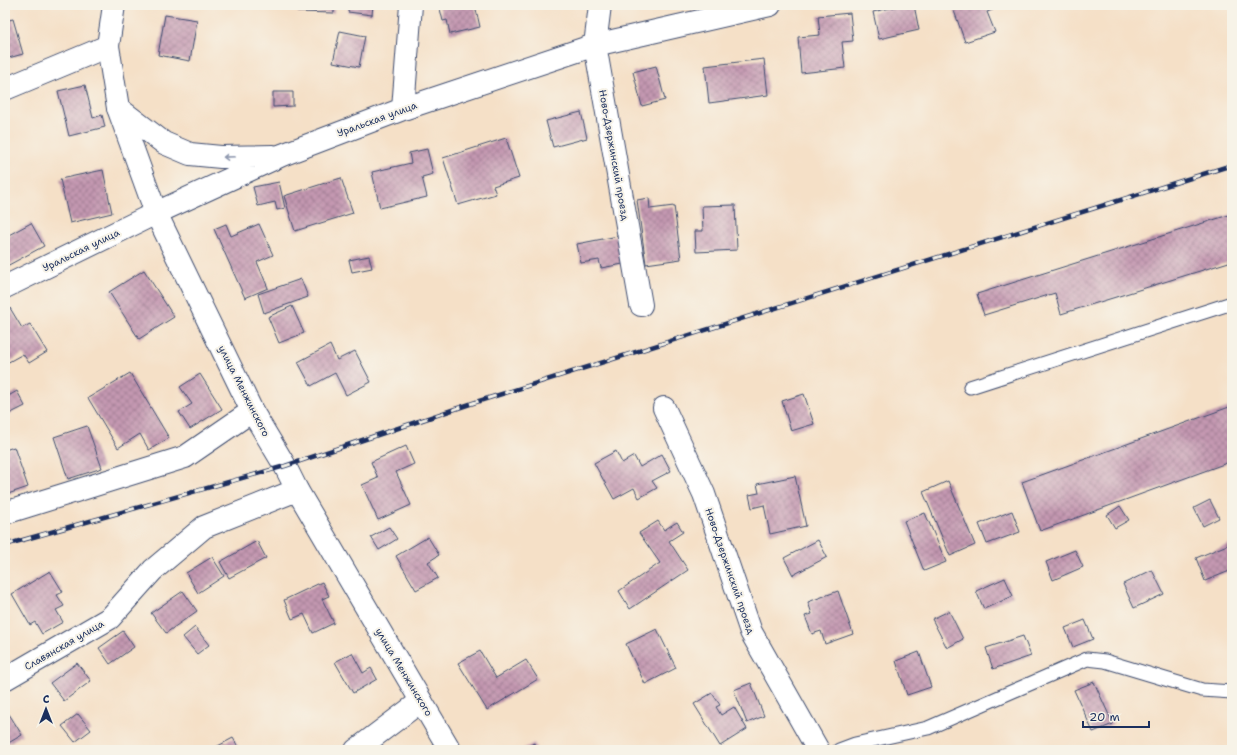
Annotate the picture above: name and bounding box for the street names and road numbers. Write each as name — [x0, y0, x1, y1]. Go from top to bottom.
street label: Ново-Дзержинский проезд — [596, 89, 632, 222]
street label: Уральская улица — [335, 98, 419, 139]
street label: Уральская улица — [40, 225, 122, 274]
street label: улица Менжинского — [215, 343, 273, 439]
street label: Ново-Дзержинский проезд — [702, 506, 758, 636]
street label: Славянская улица — [22, 617, 107, 673]
street label: улица Менжинского — [373, 626, 435, 718]

